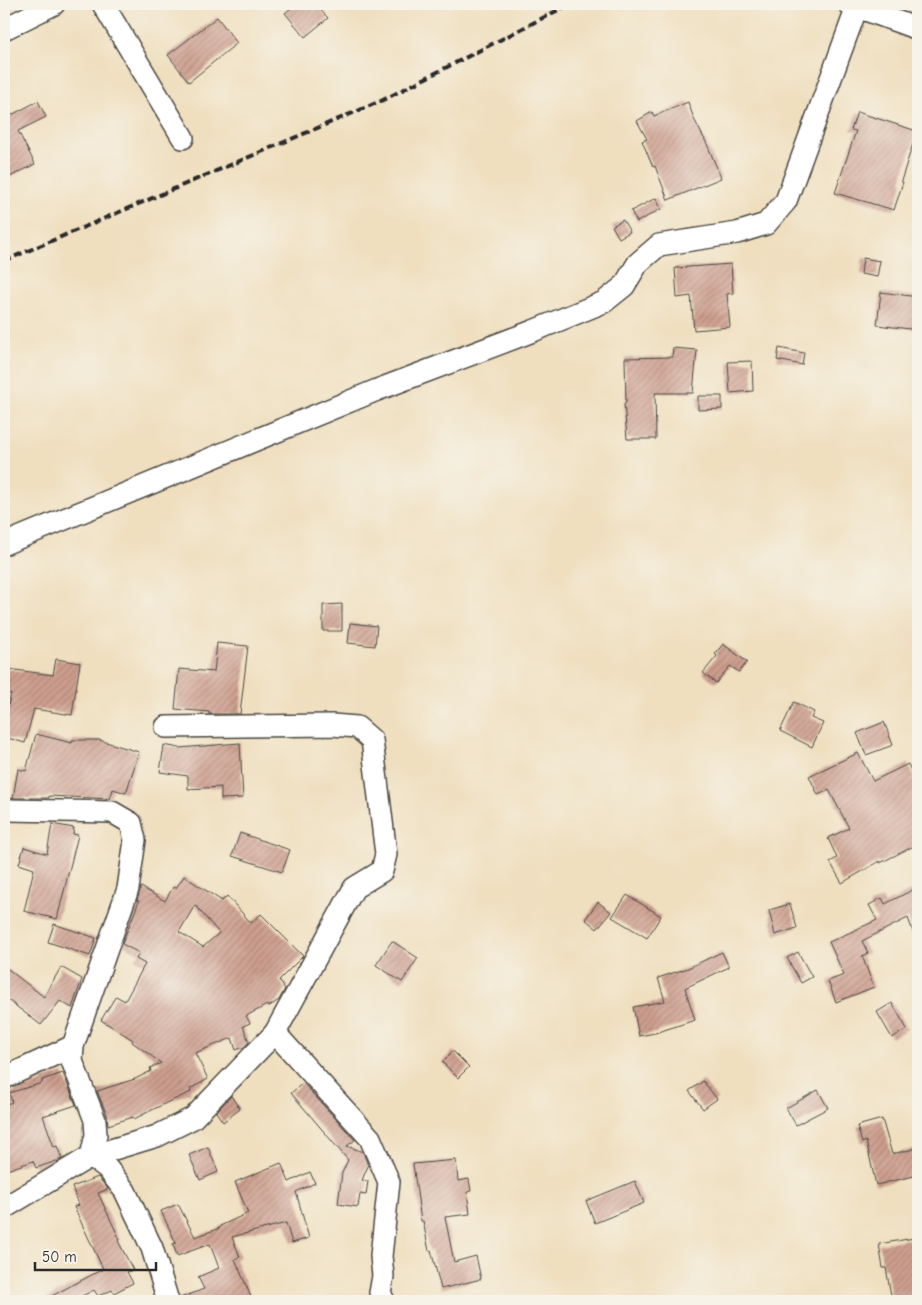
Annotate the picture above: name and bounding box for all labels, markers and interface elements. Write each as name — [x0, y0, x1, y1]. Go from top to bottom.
scale bar — [35, 1240, 156, 1272]
text: 50 m — [42, 1248, 77, 1266]

